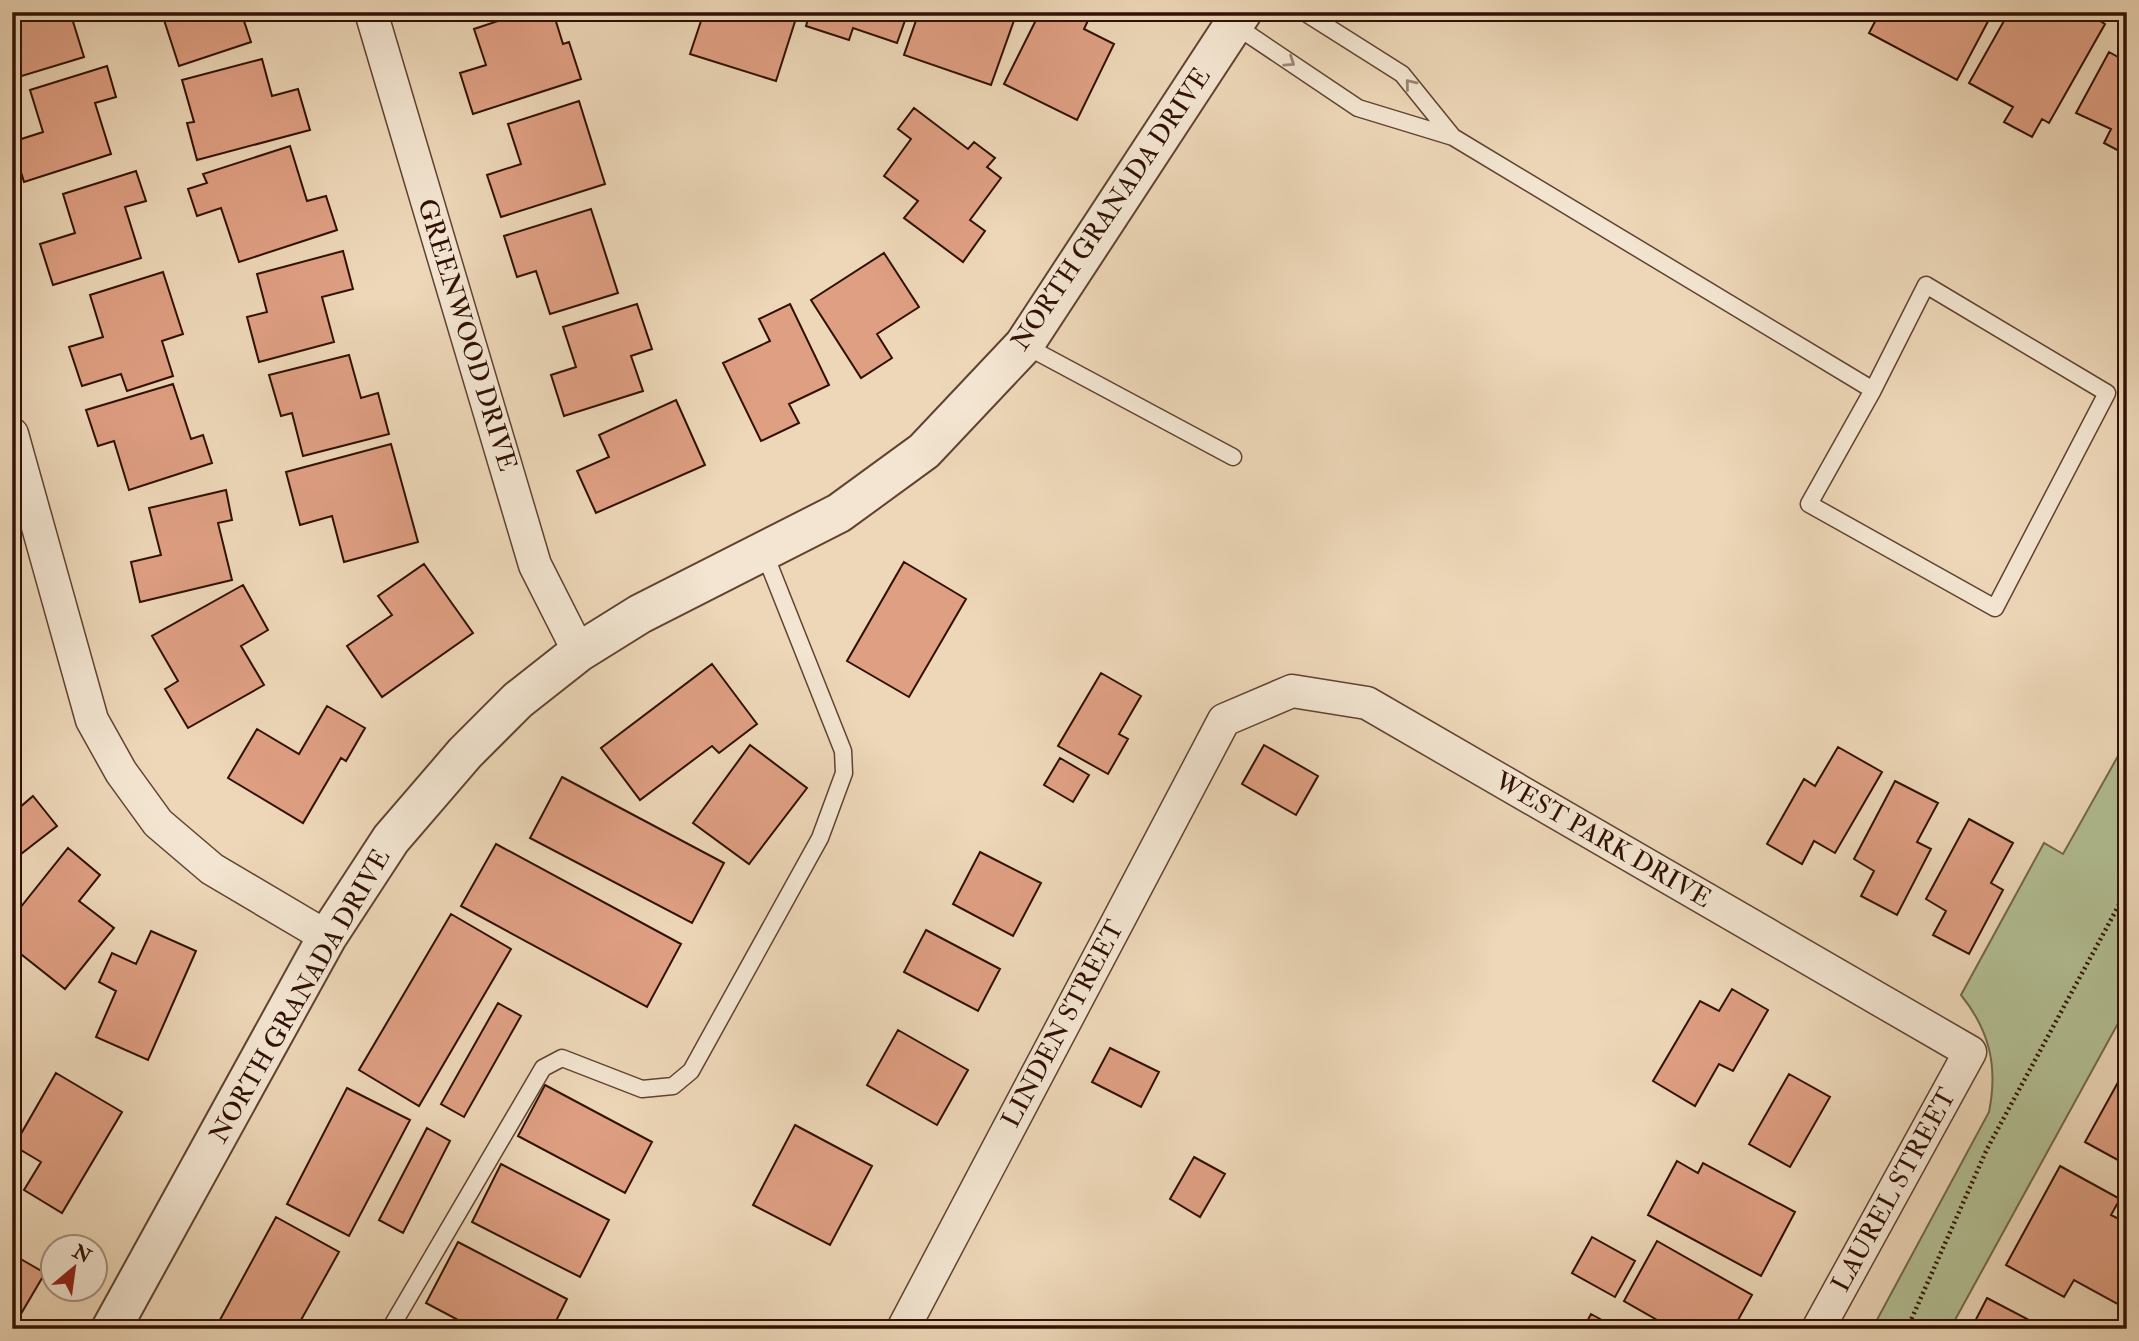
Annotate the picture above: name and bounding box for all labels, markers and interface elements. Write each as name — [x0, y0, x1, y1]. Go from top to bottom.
one-way arrow — [1282, 54, 1295, 66]
street label: NORTH GRANADA DRIVE — [1004, 62, 1218, 356]
one-way arrow — [1406, 79, 1418, 92]
street label: GREENWOOD DRIVE — [410, 195, 524, 475]
street label: WEST PARK DRIVE — [1488, 764, 1717, 915]
street label: NORTH GRANADA DRIVE — [203, 843, 397, 1149]
street label: LINDEN STREET — [995, 915, 1131, 1133]
street label: LAUREL STREET — [1825, 1083, 1963, 1297]
north arrow — [38, 1232, 108, 1302]
text: N — [68, 1239, 96, 1269]

